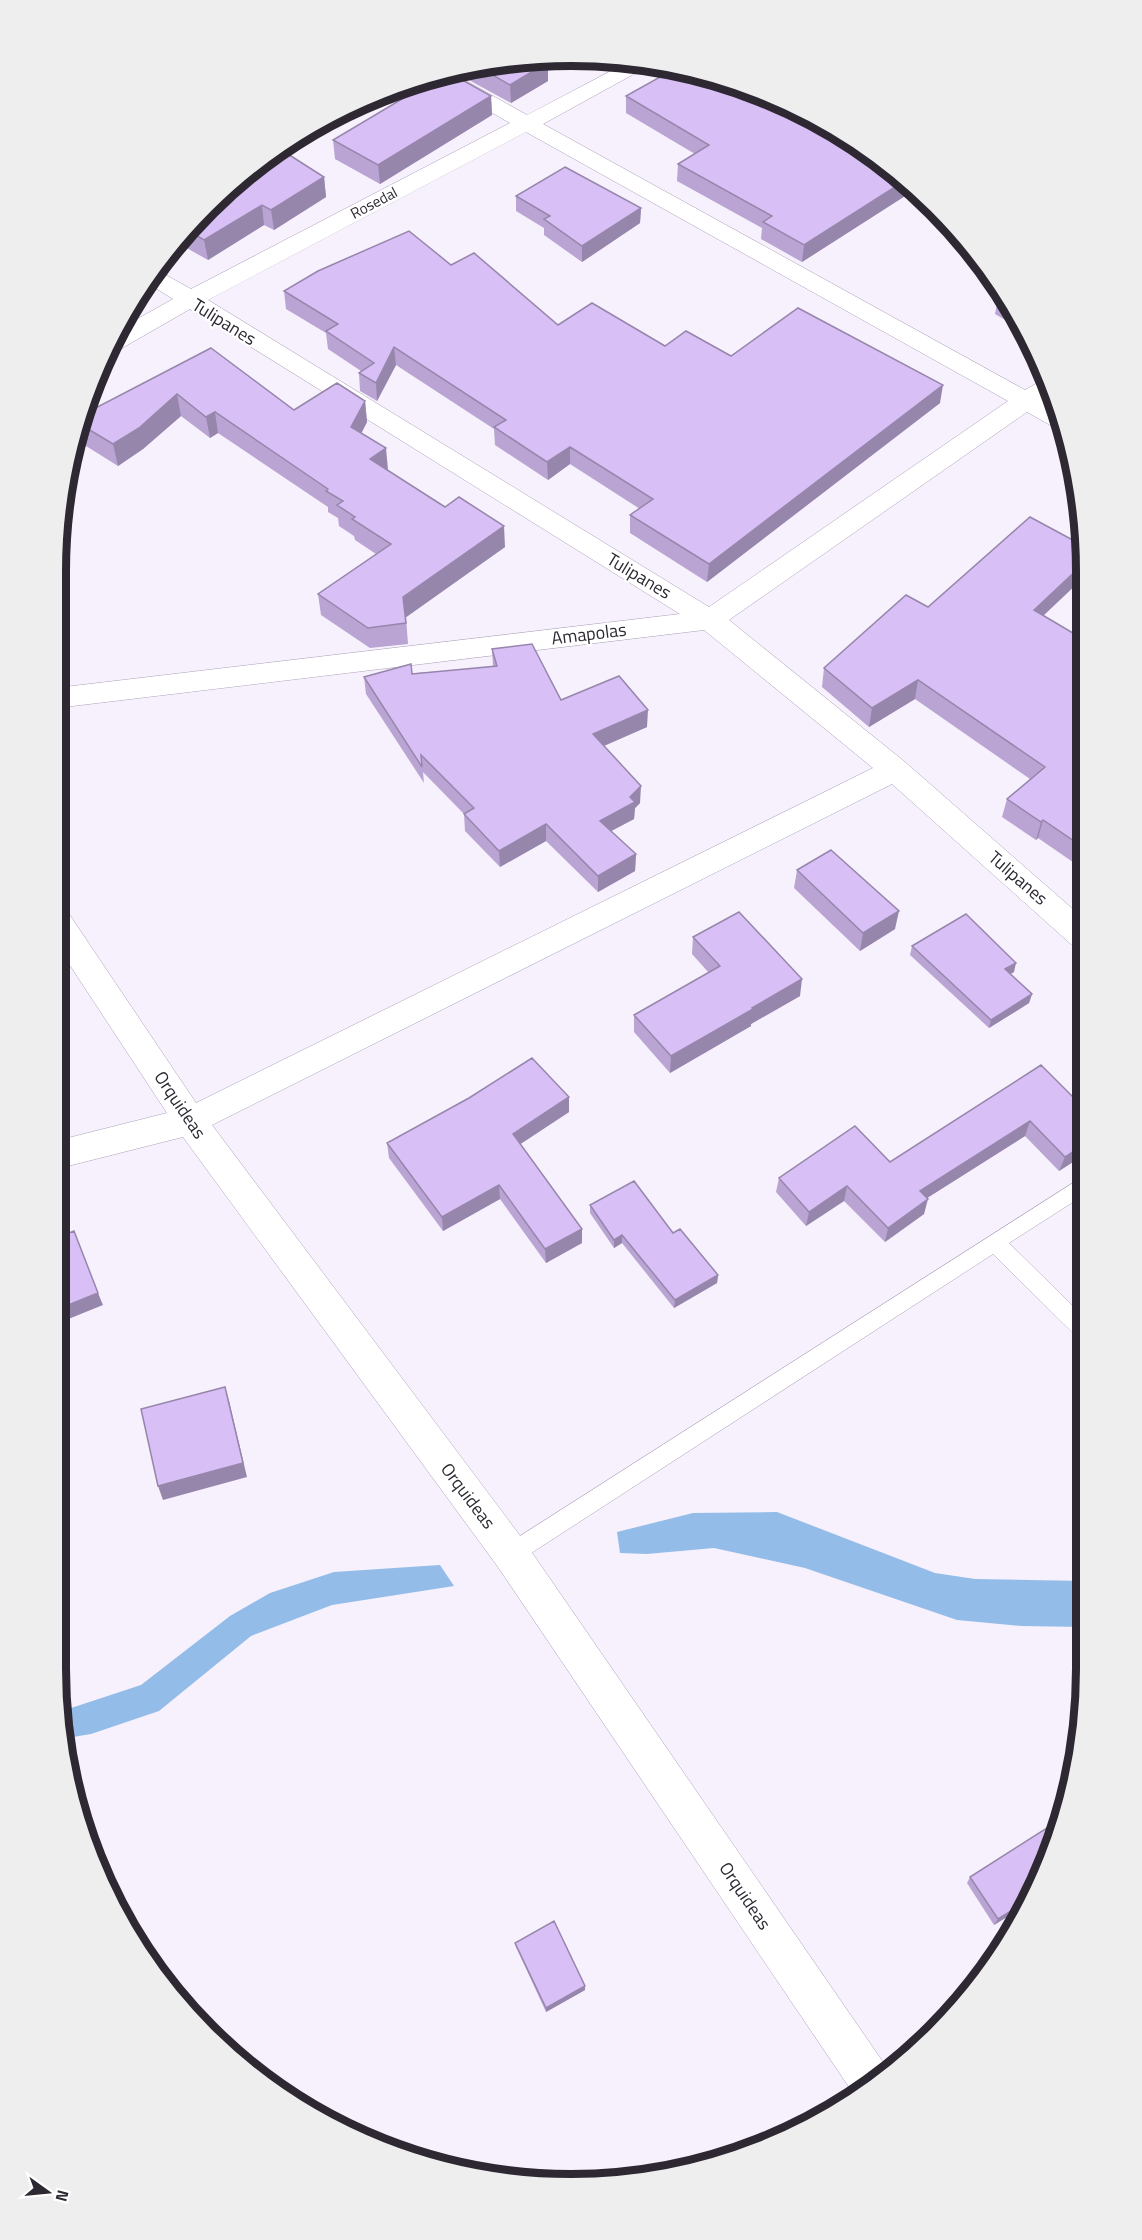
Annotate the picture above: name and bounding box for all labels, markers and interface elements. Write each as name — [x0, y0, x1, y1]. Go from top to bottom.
street label: Rosedal — [346, 181, 401, 225]
street label: Tulipanes — [187, 291, 262, 352]
street label: Tulipanes — [602, 546, 677, 605]
street label: Amapolas — [550, 616, 628, 651]
street label: Tulipanes — [983, 844, 1054, 911]
street label: Orquideas — [148, 1065, 213, 1144]
street label: Orquideas — [434, 1457, 502, 1535]
street label: Orquideas — [713, 1856, 778, 1935]
north arrow — [18, 2162, 78, 2222]
text: N — [49, 2187, 76, 2204]

